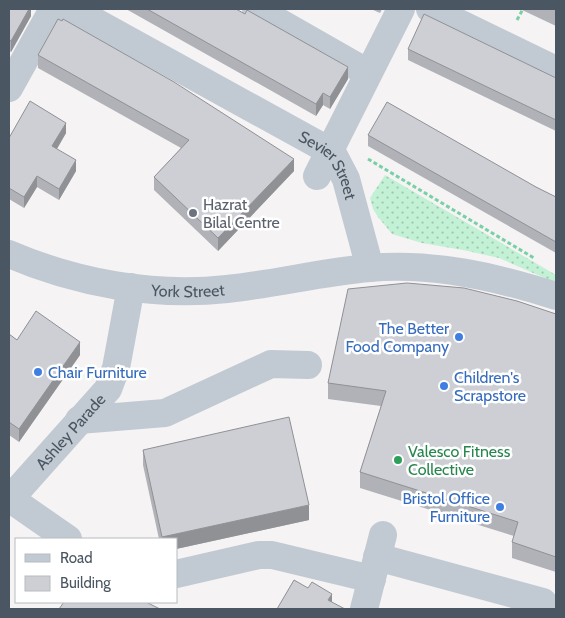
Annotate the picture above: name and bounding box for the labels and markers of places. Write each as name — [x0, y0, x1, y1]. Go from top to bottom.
place label: Hazrat Bilal Centre — [203, 195, 280, 232]
marker: Hazrat Bilal Centre — [187, 207, 199, 219]
place label: The Better Food Company — [345, 319, 450, 356]
marker: The Better Food Company — [453, 331, 465, 343]
place label: Chair Furniture — [48, 363, 147, 382]
marker: Chair Furniture — [32, 366, 44, 378]
place label: Children's Scrapstore — [454, 368, 526, 405]
marker: Children's Scrapstore — [438, 380, 450, 392]
place label: Valesco Fitness Collective — [408, 442, 511, 479]
marker: Valesco Fitness Collective — [392, 454, 404, 466]
place label: Bristol Office Furniture — [402, 489, 490, 526]
marker: Bristol Office Furniture — [494, 501, 506, 513]

